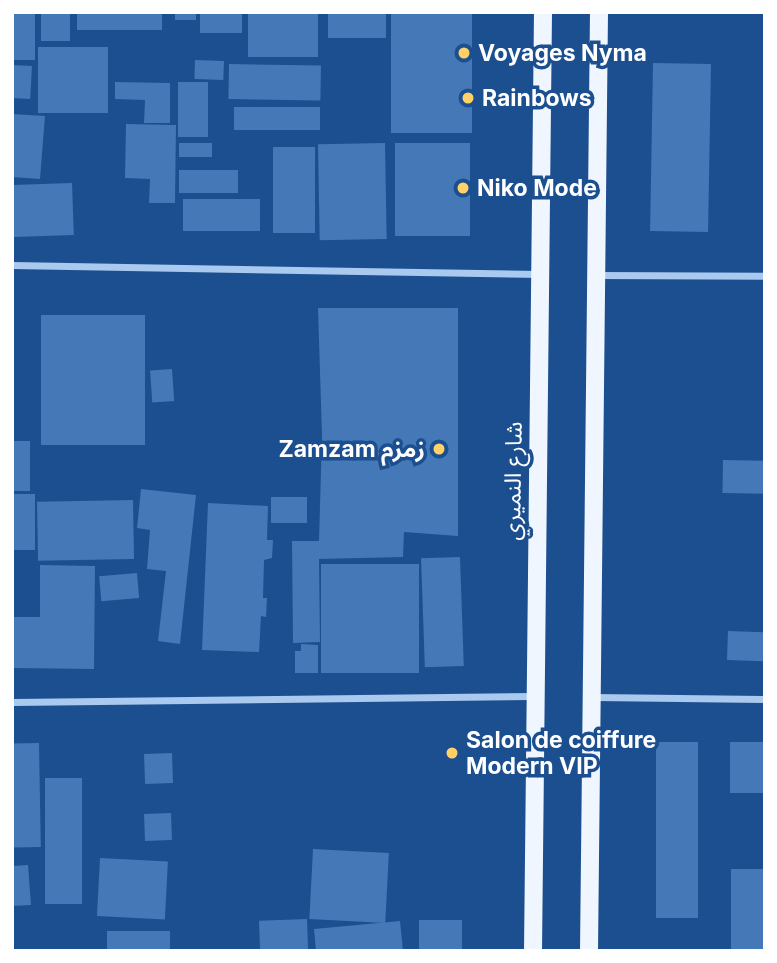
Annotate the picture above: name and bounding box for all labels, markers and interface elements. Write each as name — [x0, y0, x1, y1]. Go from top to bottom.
place label: Voyages Nyma — [478, 39, 647, 67]
marker: Voyages Nyma — [456, 45, 472, 61]
place label: Rainbows — [482, 84, 592, 112]
marker: Rainbows — [460, 90, 476, 106]
place label: Niko Mode — [477, 174, 597, 202]
marker: Niko Mode — [455, 180, 471, 196]
street label: شارع النميري — [498, 421, 528, 541]
place label: Zamzam زمزم — [279, 435, 425, 463]
marker: Zamzam زمزم — [431, 441, 447, 457]
place label: Salon de coiffure Modern VIP — [466, 726, 656, 780]
marker: Salon de coiffure Modern VIP — [444, 745, 460, 761]

